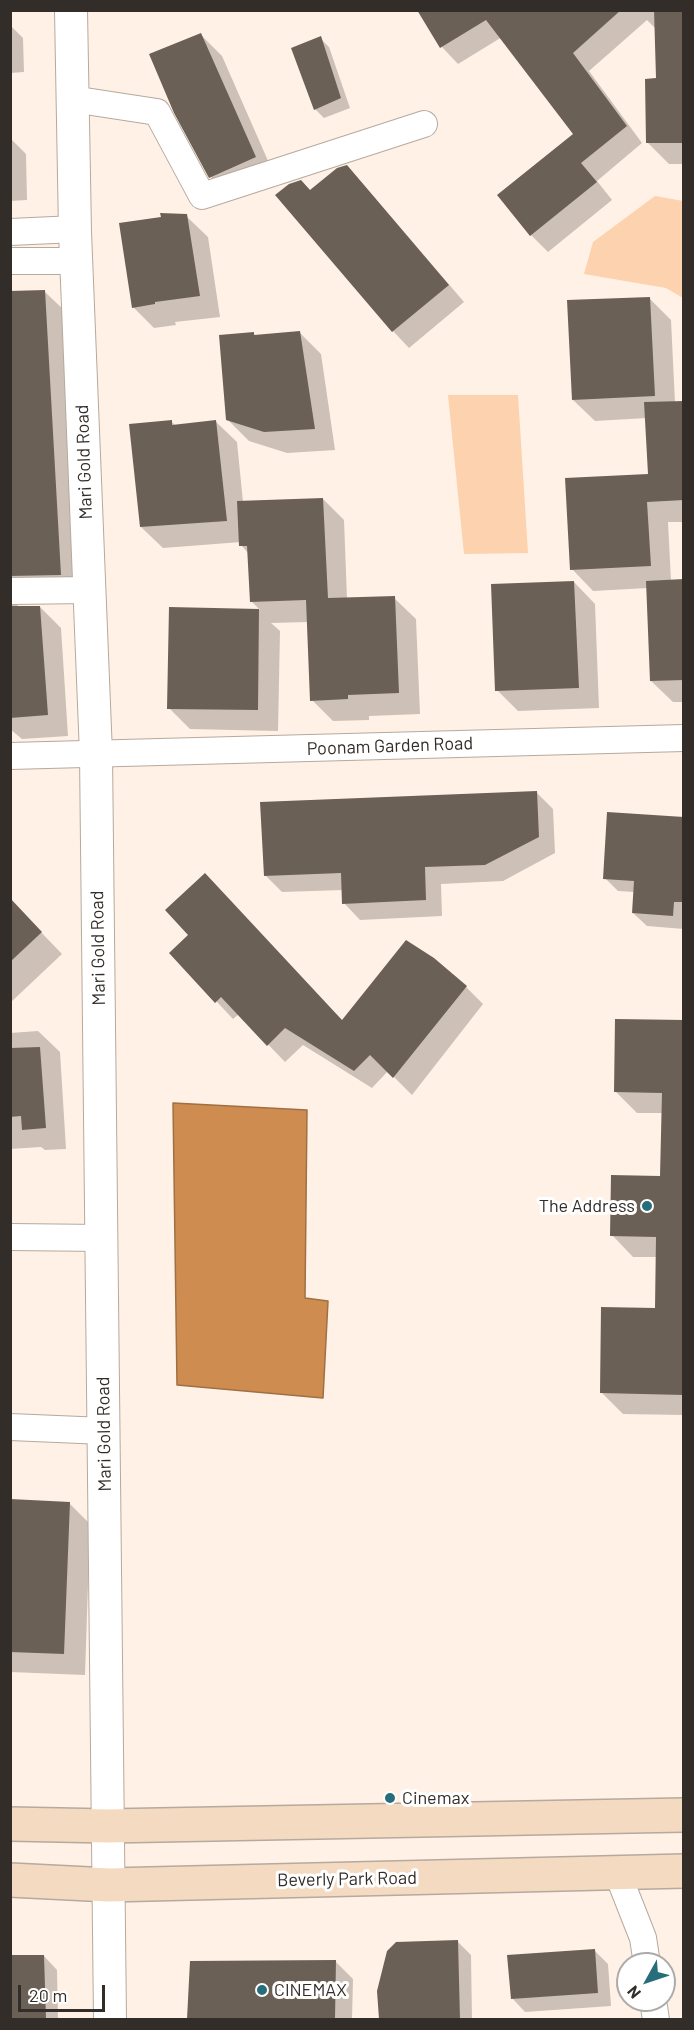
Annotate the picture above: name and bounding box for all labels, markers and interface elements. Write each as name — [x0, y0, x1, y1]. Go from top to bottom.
street label: Mari Gold Road — [71, 404, 97, 520]
street label: Poonam Garden Road — [306, 732, 474, 760]
street label: Mari Gold Road — [86, 890, 110, 1006]
place label: The Address — [539, 1195, 635, 1217]
marker: The Address — [640, 1199, 654, 1213]
street label: Mari Gold Road — [92, 1376, 116, 1492]
place label: Cinemax — [402, 1787, 469, 1809]
marker: Cinemax — [383, 1791, 397, 1805]
street label: Beverly Park Road — [277, 1867, 417, 1891]
north arrow — [616, 1952, 676, 2012]
scale bar — [21, 1973, 108, 2011]
place label: CINEMAX — [274, 1979, 347, 2001]
text: N — [623, 1982, 644, 2003]
marker: CINEMAX — [255, 1983, 269, 1997]
text: 20 m — [29, 1984, 67, 2006]

